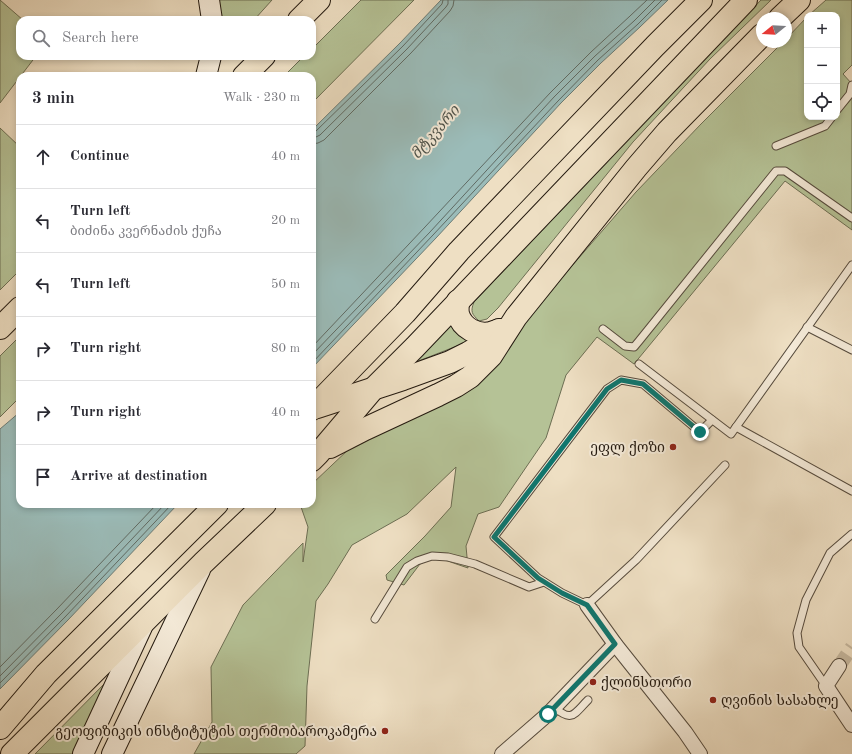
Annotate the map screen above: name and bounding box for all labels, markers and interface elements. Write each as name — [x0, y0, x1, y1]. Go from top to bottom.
north arrow — [756, 12, 792, 48]
map controls — [804, 12, 840, 120]
button: + — [804, 12, 840, 48]
search box — [16, 16, 316, 60]
icon: search — [30, 27, 52, 49]
text: Search here — [62, 31, 139, 46]
button: − — [804, 48, 840, 84]
button: locate — [804, 84, 840, 120]
text: 3 min — [32, 90, 75, 107]
text: Walk · 230 m — [223, 91, 300, 104]
water label: მტკვარი — [408, 102, 464, 162]
icon: ahead — [32, 146, 54, 168]
text: Continue — [70, 149, 129, 164]
text: 40 m — [271, 150, 300, 163]
text: Turn left — [70, 204, 130, 219]
icon: left — [32, 210, 54, 232]
text: 20 m — [271, 214, 300, 227]
text: ბიძინა კვერნაძის ქუჩა — [70, 225, 222, 238]
icon: left — [32, 274, 54, 296]
text: Turn left — [70, 277, 130, 292]
text: 50 m — [271, 278, 300, 291]
icon: right — [32, 338, 54, 360]
text: Turn right — [70, 341, 141, 356]
text: 80 m — [271, 342, 300, 355]
icon: right — [32, 402, 54, 424]
text: Turn right — [70, 405, 141, 420]
text: 40 m — [271, 406, 300, 419]
route end — [691, 423, 709, 441]
place label: ეფლ ქოზი — [590, 441, 665, 456]
marker: ეფლ ქოზი — [668, 442, 678, 452]
icon: arrive — [32, 466, 54, 488]
text: Arrive at destination — [70, 469, 208, 484]
place label: ქლინსთორი — [601, 675, 692, 691]
marker: ქლინსთორი — [588, 677, 598, 687]
place label: ღვინის სასახლე — [721, 693, 839, 709]
marker: ღვინის სასახლე — [708, 695, 718, 705]
route start — [539, 705, 557, 723]
place label: გეოფიზიკის ინსტიტუტის თერმობაროკამერა — [55, 724, 377, 740]
marker: გეოფიზიკის ინსტიტუტის თერმობაროკამერა — [380, 726, 390, 736]

